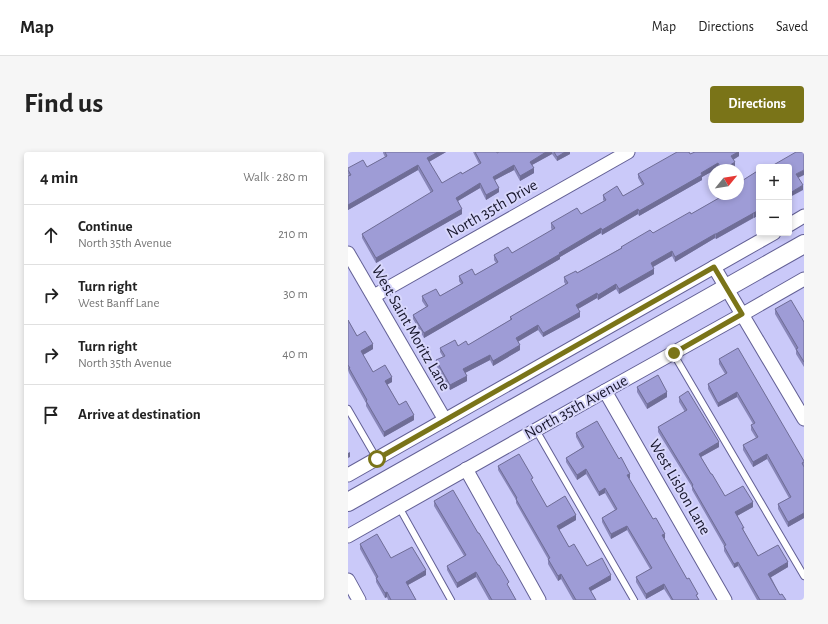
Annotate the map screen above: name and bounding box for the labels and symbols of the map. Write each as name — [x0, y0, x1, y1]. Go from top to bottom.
north arrow — [708, 164, 744, 200]
street label: North 35th Drive — [444, 177, 540, 241]
street label: West Saint Moritz Lane — [369, 262, 453, 394]
route end — [665, 344, 683, 362]
street label: North 35th Avenue — [522, 372, 630, 442]
street label: West Lisbon Lane — [646, 436, 714, 538]
route start — [368, 450, 386, 468]

